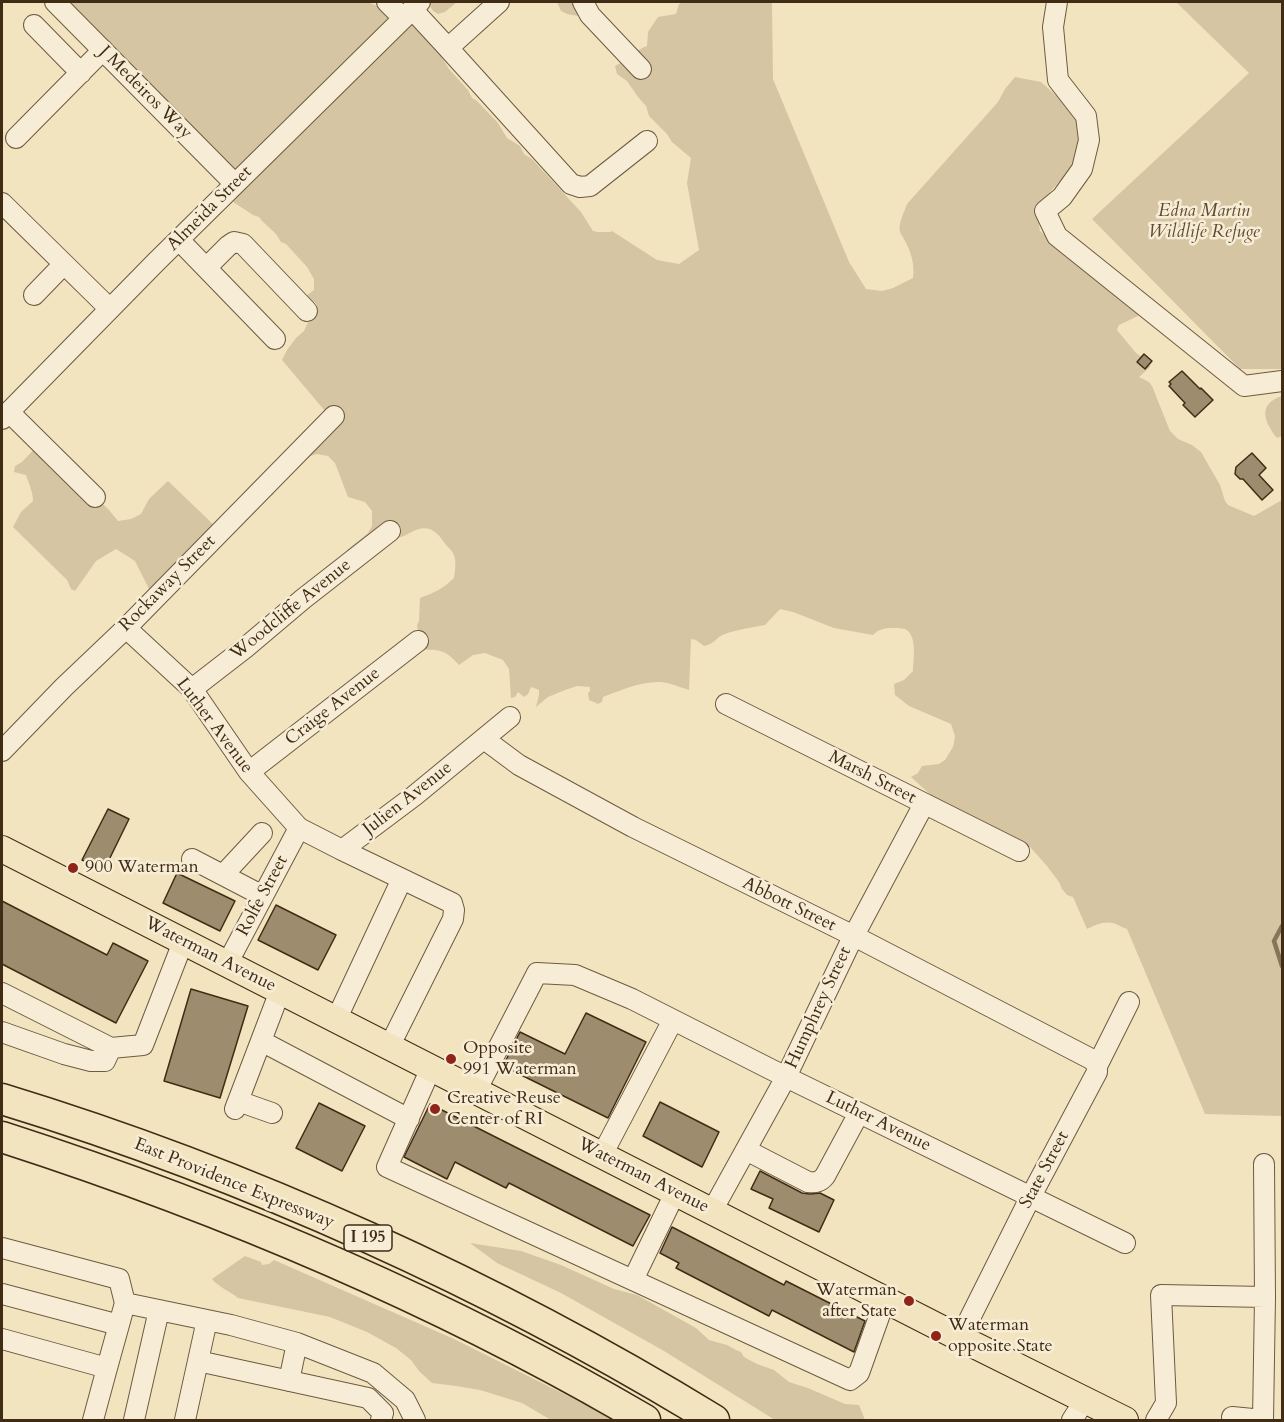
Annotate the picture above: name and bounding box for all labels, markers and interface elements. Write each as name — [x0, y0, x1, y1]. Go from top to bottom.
street label: J Medeiros Way — [94, 42, 196, 144]
street label: Almeida Street — [163, 162, 257, 256]
park label: Edna Martin Wildlife Refuge — [1148, 201, 1260, 244]
street label: Rockaway Street — [115, 531, 221, 637]
street label: Woodcliffe Avenue — [226, 555, 356, 665]
street label: Craige Avenue — [281, 663, 385, 751]
street label: Luther Avenue — [171, 674, 257, 778]
street label: Marsh Street — [825, 747, 919, 809]
street label: Julien Avenue — [359, 757, 457, 841]
street label: Rolfe Street — [233, 852, 293, 940]
place label: 900 Waterman — [85, 857, 199, 879]
marker: 900 Waterman — [66, 861, 80, 875]
street label: Abbott Street — [739, 873, 839, 937]
street label: Waterman Avenue — [141, 913, 279, 997]
street label: Humphrey Street — [781, 944, 857, 1072]
place label: Opposite 991 Waterman — [463, 1038, 577, 1080]
marker: Opposite 991 Waterman — [444, 1052, 458, 1066]
street label: Luther Avenue — [822, 1087, 934, 1157]
place label: Creative Reuse Center of RI — [447, 1088, 561, 1130]
marker: Creative Reuse Center of RI — [428, 1102, 442, 1116]
street label: State Street — [1016, 1128, 1074, 1212]
street label: East Providence Expressway — [131, 1134, 337, 1234]
street label: Waterman Avenue — [574, 1134, 712, 1218]
road number: I 195 — [344, 1225, 392, 1251]
place label: Waterman after State — [816, 1280, 897, 1322]
marker: Waterman after State — [902, 1294, 916, 1308]
place label: Waterman opposite State — [948, 1315, 1053, 1358]
marker: Waterman opposite State — [929, 1329, 943, 1343]

